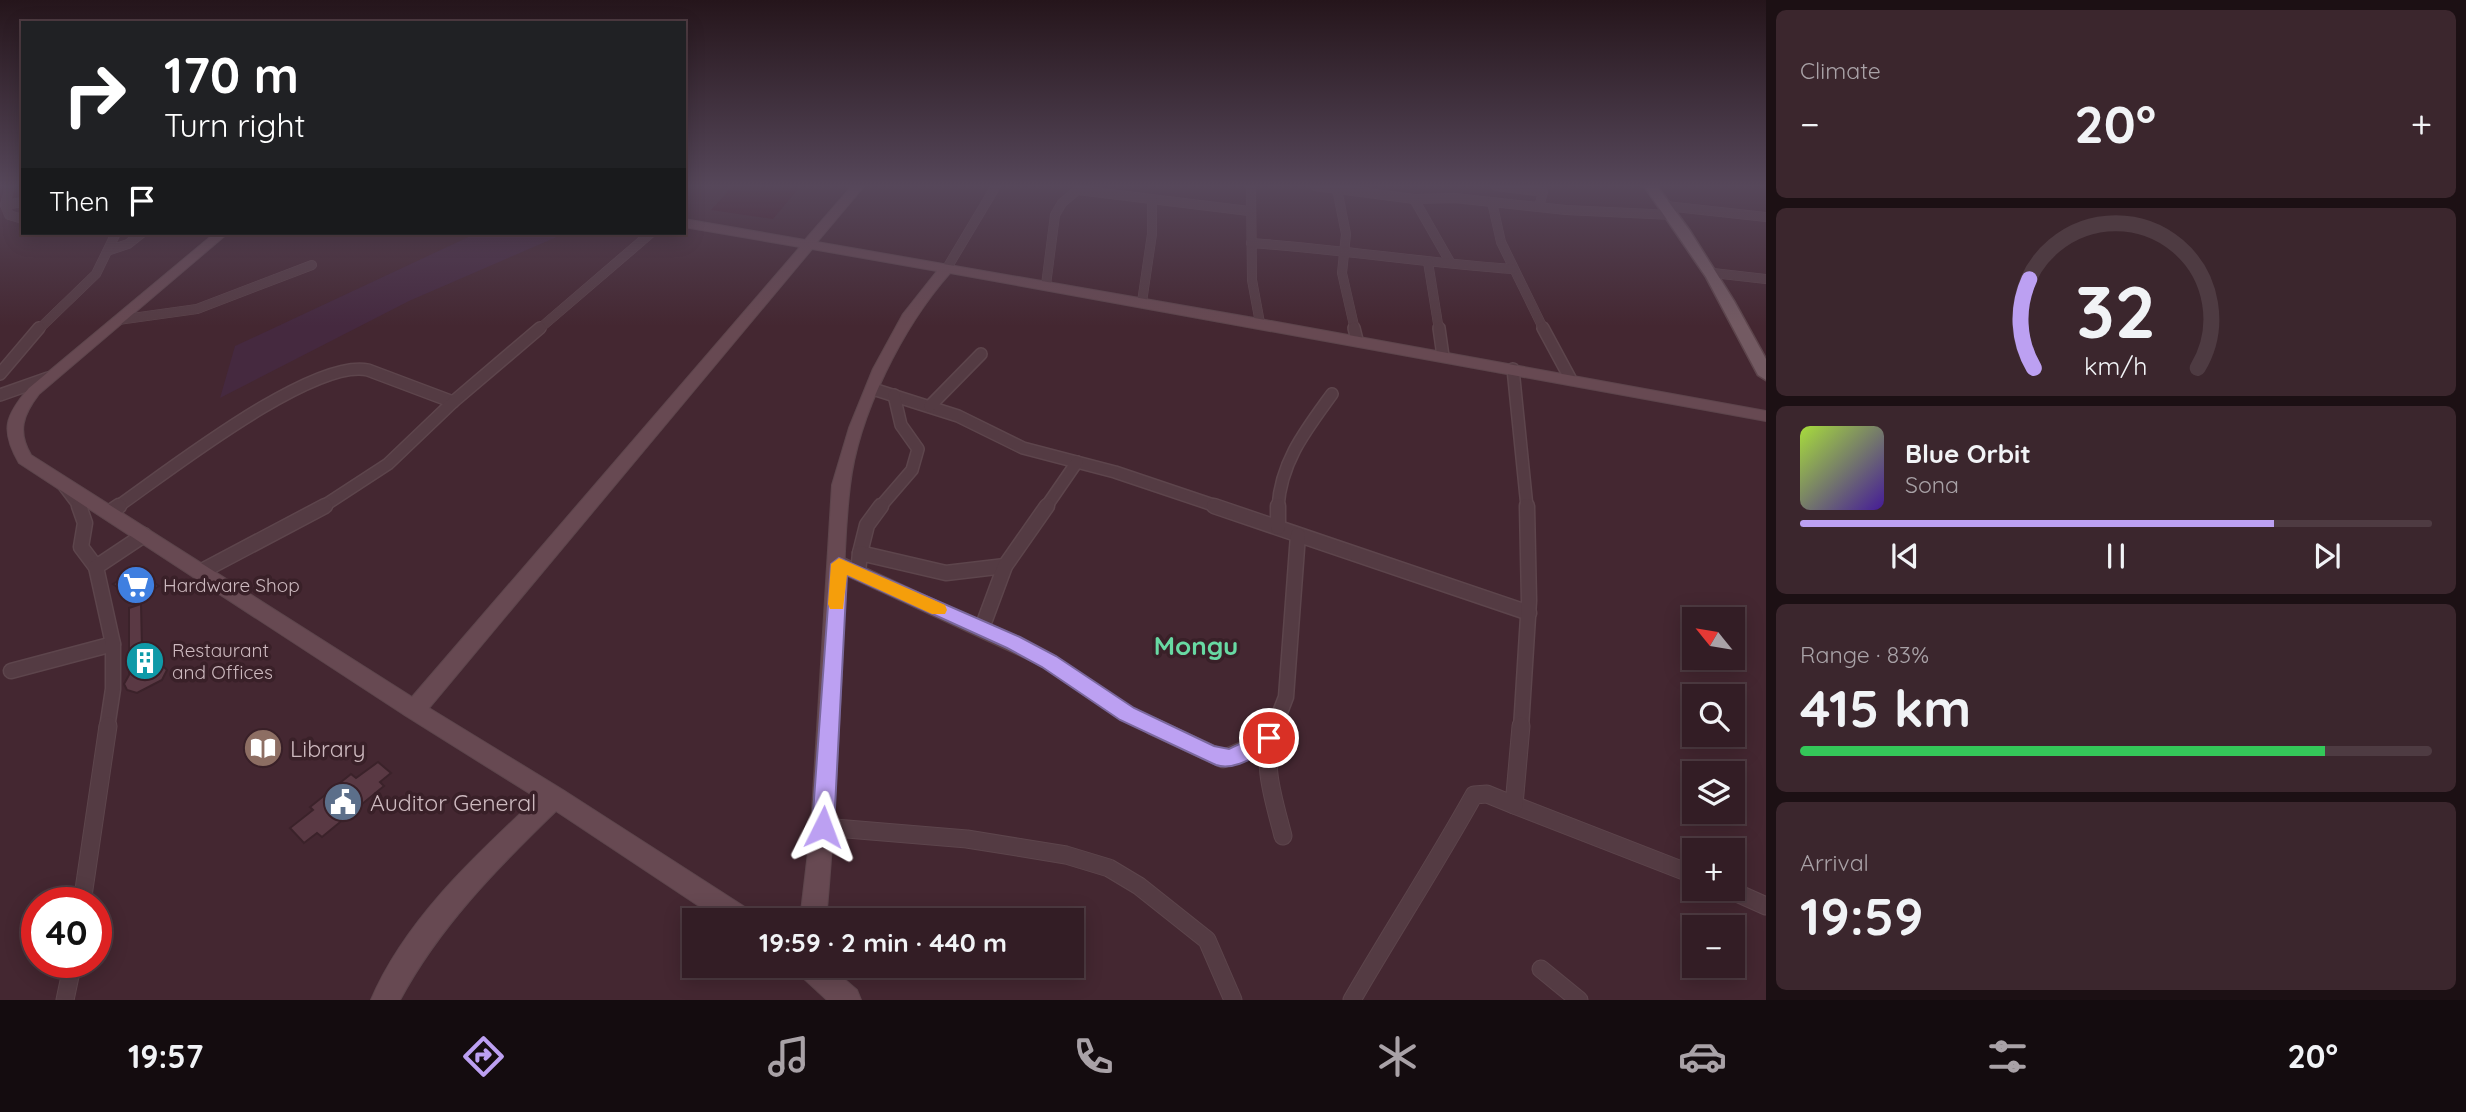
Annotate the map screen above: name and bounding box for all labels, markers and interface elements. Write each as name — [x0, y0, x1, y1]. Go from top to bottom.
text: 170 m — [164, 44, 299, 105]
icon: right — [49, 49, 140, 140]
text: Climate — [1800, 56, 1881, 85]
text: 20° — [2074, 91, 2156, 156]
text: − — [1800, 100, 1820, 148]
text: + — [2411, 100, 2432, 148]
text: Turn right — [164, 105, 305, 145]
icon: arrive — [123, 182, 161, 220]
text: Then — [49, 185, 109, 218]
text: 32 — [2076, 265, 2156, 356]
text: km/h — [2084, 350, 2148, 381]
text: Blue Orbit — [1905, 437, 2031, 470]
text: Sona — [1905, 470, 1959, 499]
icon: previous — [1886, 537, 1924, 575]
icon: pause — [2097, 537, 2135, 575]
icon: next — [2308, 537, 2346, 575]
supermarket icon: Hardware Shop — [115, 564, 157, 606]
place label: Hardware Shop — [163, 573, 300, 597]
north arrow — [1682, 607, 1745, 670]
map controls — [1682, 607, 1745, 978]
district label: Mongu — [1154, 629, 1238, 662]
place label: Restaurant and Offices — [172, 638, 273, 684]
building icon: Restaurant and Offices — [124, 640, 166, 682]
text: Range · 83% — [1800, 640, 1929, 669]
text: 415 km — [1800, 675, 1971, 740]
button: search — [1682, 684, 1745, 747]
pin — [1239, 708, 1299, 768]
icon: arrive — [1250, 719, 1288, 757]
library icon: Library — [242, 727, 284, 769]
place label: Library — [290, 734, 366, 763]
button: layers — [1682, 761, 1745, 824]
public building icon: Auditor General — [322, 781, 364, 823]
place label: Auditor General — [370, 788, 536, 817]
position arrow — [786, 790, 860, 864]
button: + — [1682, 838, 1745, 901]
text: Arrival — [1800, 848, 1869, 877]
text: 19:59 — [1800, 883, 1923, 948]
speed limit sign: 40 — [21, 887, 112, 978]
button: − — [1682, 915, 1745, 978]
text: 19:59 · 2 min · 440 m — [759, 926, 1007, 959]
icon: directions — [459, 1032, 508, 1081]
icon: music — [764, 1032, 813, 1081]
icon: phone — [1069, 1032, 1118, 1081]
icon: climate — [1373, 1032, 1422, 1081]
icon: car — [1678, 1032, 1727, 1081]
icon: filters — [1983, 1032, 2032, 1081]
text: 19:57 — [128, 1036, 203, 1076]
text: 20° — [2288, 1036, 2338, 1076]

